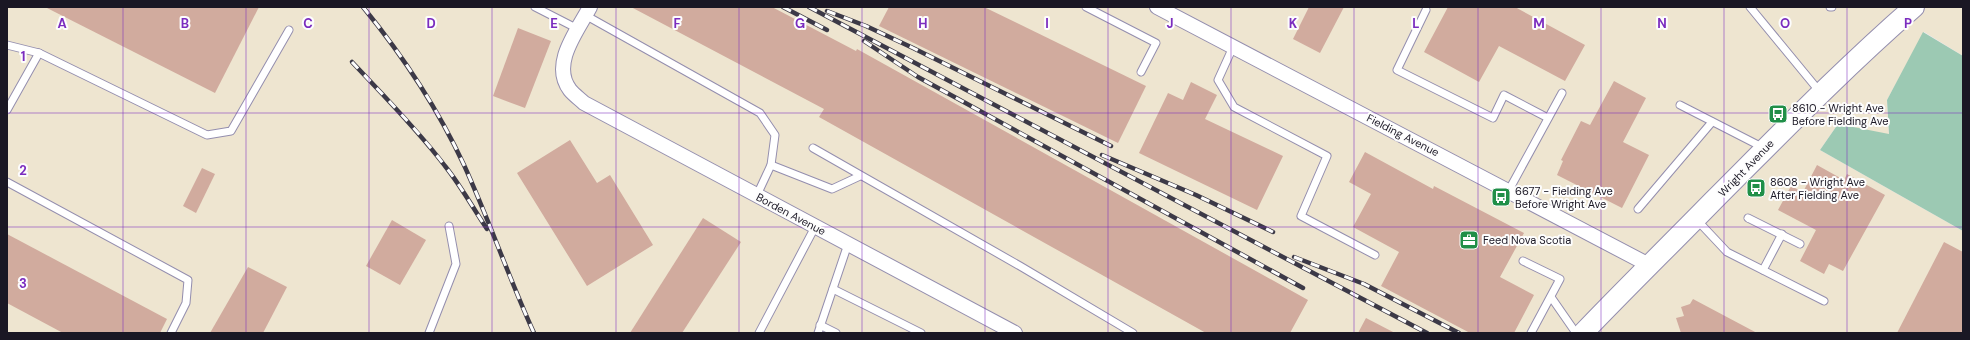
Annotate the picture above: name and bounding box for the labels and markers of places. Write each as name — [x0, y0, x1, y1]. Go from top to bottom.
place label: 8610 - Wright Ave Before Fielding Ave — [1792, 101, 1889, 128]
bus stop icon: 8610 - Wright Ave Before Fielding Ave — [1767, 103, 1789, 125]
place label: 8608 - Wright Ave After Fielding Ave — [1770, 175, 1865, 202]
bus stop icon: 8608 - Wright Ave After Fielding Ave — [1745, 177, 1767, 199]
place label: 6677 - Fielding Ave Before Wright Ave — [1515, 184, 1613, 211]
bus stop icon: 6677 - Fielding Ave Before Wright Ave — [1490, 186, 1512, 208]
office icon: Feed Nova Scotia — [1458, 229, 1480, 251]
place label: Feed Nova Scotia — [1483, 233, 1571, 247]

